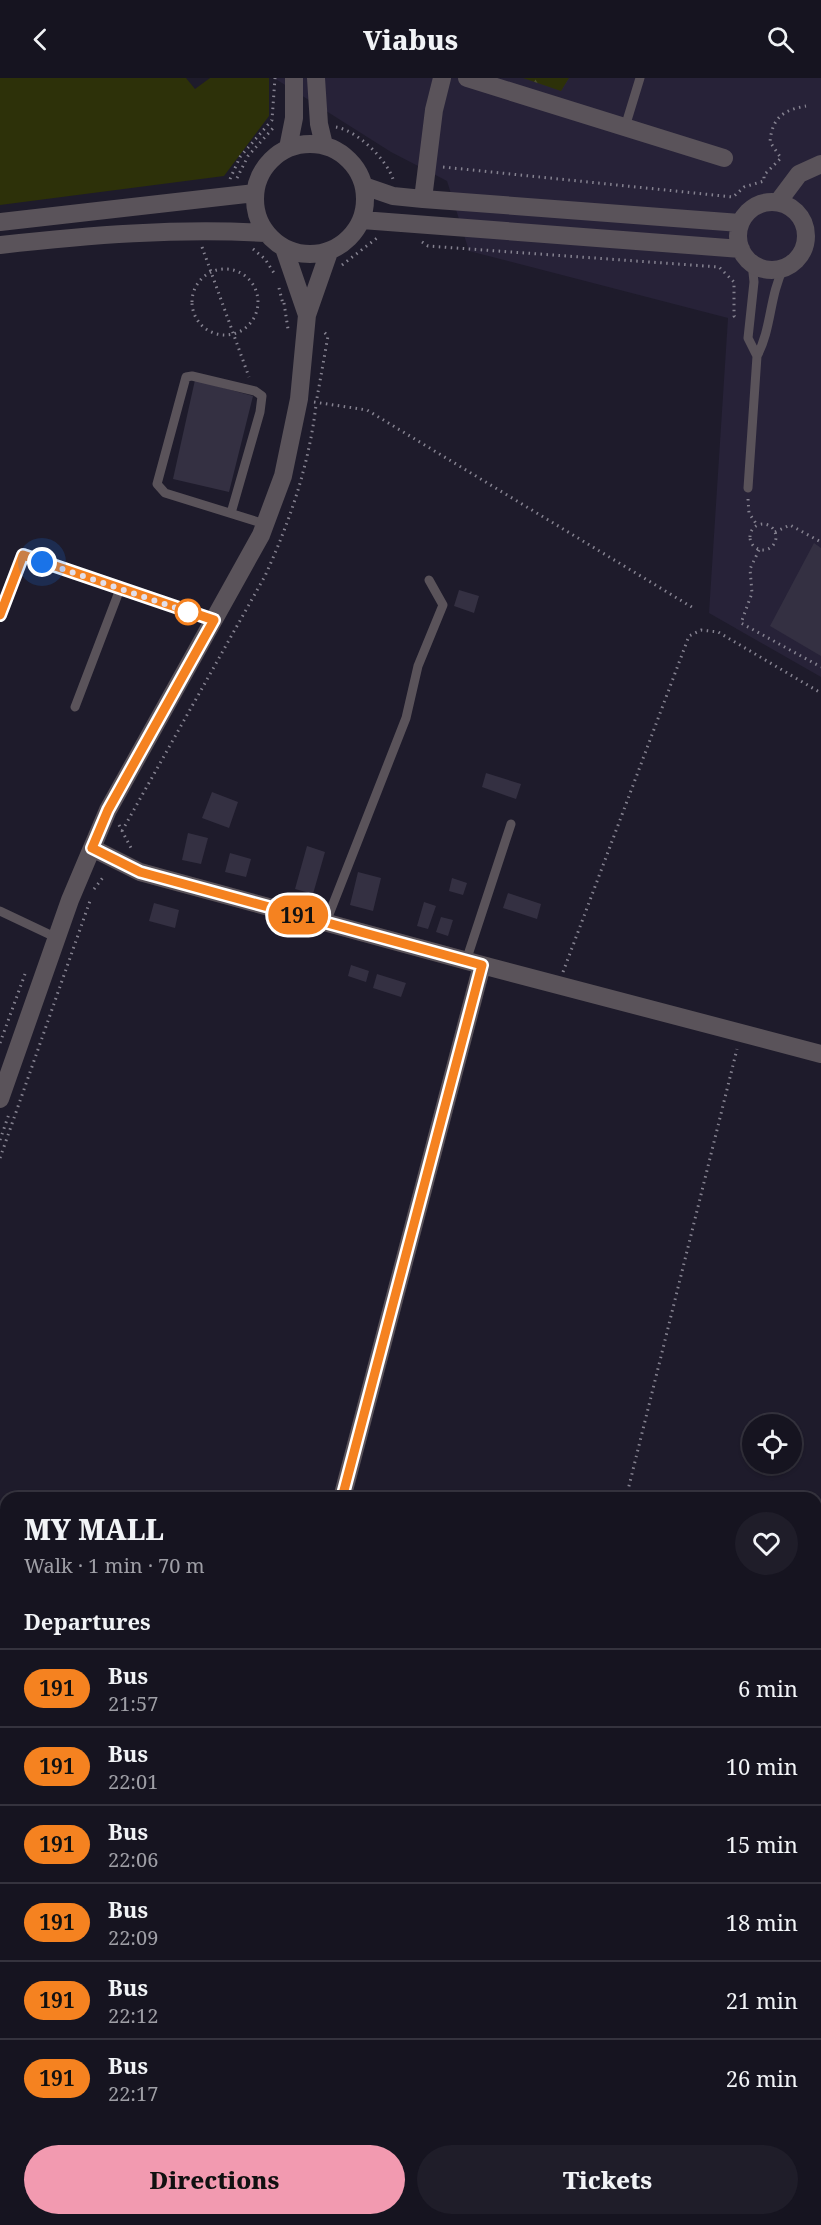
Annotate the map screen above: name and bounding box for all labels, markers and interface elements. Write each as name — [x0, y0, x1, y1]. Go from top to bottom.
text: Viabus — [363, 21, 458, 58]
icon: back — [24, 23, 57, 56]
icon: search — [764, 23, 797, 56]
your location — [27, 547, 57, 577]
unlabelled marker — [175, 599, 201, 625]
line badge: 191 — [264, 896, 332, 934]
text: 191 — [280, 901, 316, 929]
map controls — [742, 1414, 802, 1474]
button: locate — [742, 1414, 802, 1474]
text: MY MALL — [24, 1510, 164, 1548]
button: heart — [735, 1512, 798, 1575]
text: Walk · 1 min · 70 m — [24, 1552, 205, 1579]
text: Departures — [24, 1606, 151, 1636]
text: Bus — [108, 1660, 148, 1690]
text: 6 min — [738, 1673, 798, 1703]
text: 191 — [39, 1674, 75, 1702]
text: 21:57 — [108, 1690, 158, 1717]
text: Bus — [108, 1738, 148, 1768]
text: 10 min — [726, 1751, 798, 1781]
text: 191 — [39, 1752, 75, 1780]
text: 22:01 — [108, 1768, 158, 1795]
text: Bus — [108, 1816, 148, 1846]
text: 15 min — [726, 1829, 798, 1859]
text: 191 — [39, 1830, 75, 1858]
text: 22:06 — [108, 1846, 158, 1873]
text: Bus — [108, 1894, 148, 1924]
text: 18 min — [726, 1907, 798, 1937]
text: 191 — [39, 1908, 75, 1936]
text: 22:09 — [108, 1924, 158, 1951]
text: Bus — [108, 1972, 148, 2002]
text: 21 min — [726, 1985, 798, 2015]
text: 191 — [39, 1986, 75, 2014]
text: 22:12 — [108, 2002, 158, 2029]
text: Bus — [108, 2050, 148, 2080]
text: 26 min — [726, 2063, 798, 2093]
text: 191 — [39, 2064, 75, 2092]
text: 22:17 — [108, 2080, 158, 2107]
button: Directions — [24, 2145, 405, 2214]
button: Tickets — [417, 2145, 798, 2214]

